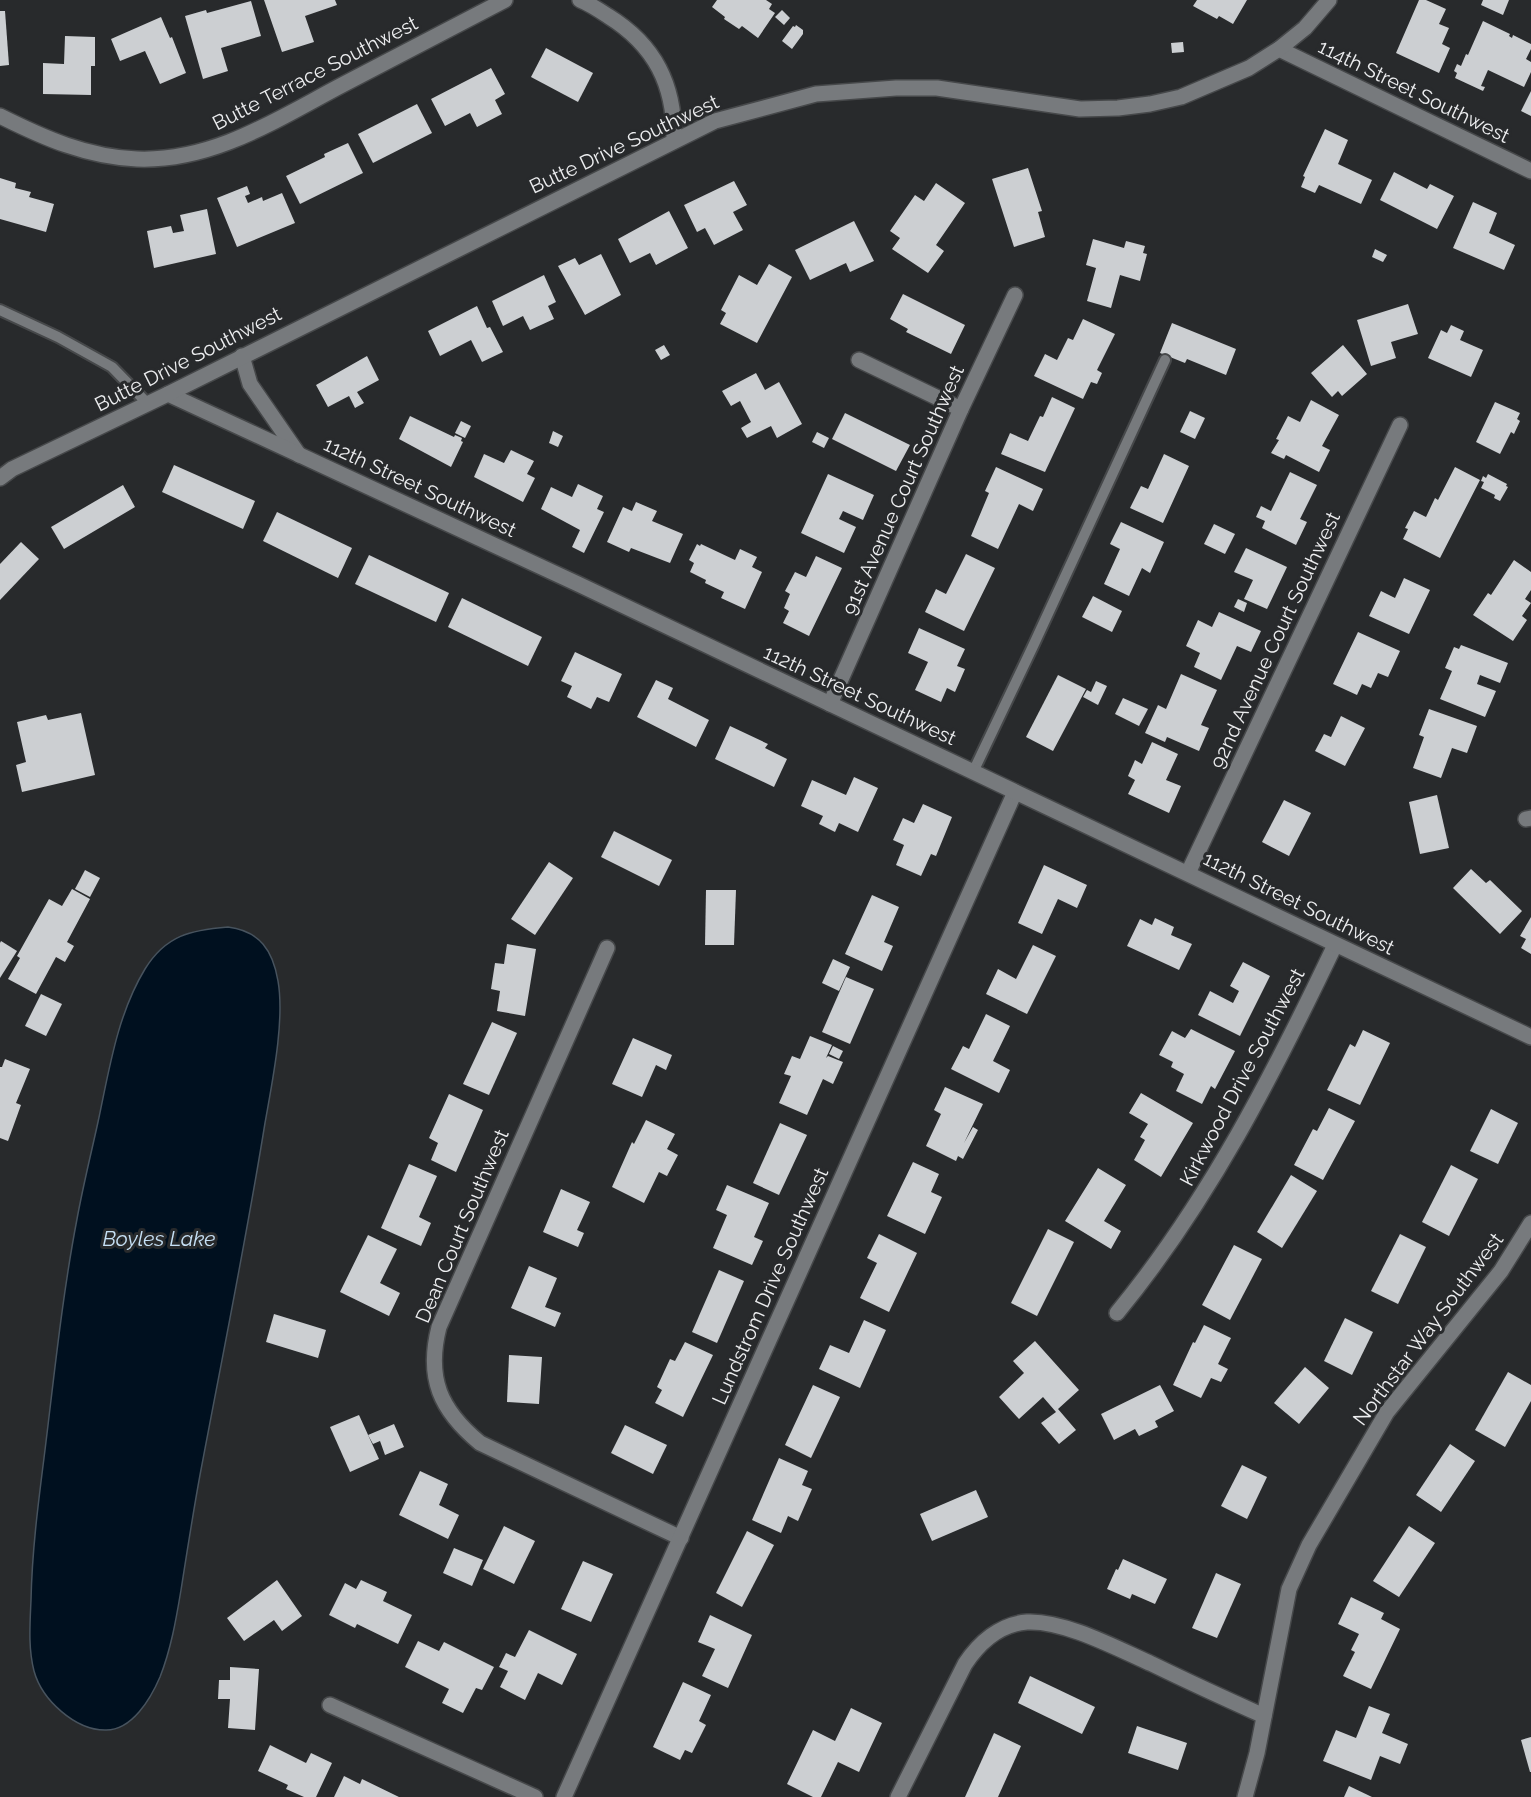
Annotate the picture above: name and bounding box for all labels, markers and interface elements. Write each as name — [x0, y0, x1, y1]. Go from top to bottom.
street label: Butte Terrace Southwest — [208, 11, 422, 135]
street label: 114th Street Southwest — [1314, 34, 1514, 148]
street label: Butte Drive Southwest — [526, 89, 723, 198]
street label: Butte Drive Southwest — [91, 301, 286, 416]
street label: 91st Avenue Court Southwest — [837, 361, 969, 619]
street label: 112th Street Southwest — [320, 432, 520, 542]
street label: 92nd Avenue Court Southwest — [1205, 508, 1345, 772]
street label: 112th Street Southwest — [760, 640, 960, 750]
street label: 112th Street Southwest — [1200, 846, 1399, 960]
street label: Kirkwood Drive Southwest — [1174, 964, 1310, 1190]
street label: Dean Court Southwest — [410, 1125, 514, 1326]
street label: Lundstrom Drive Southwest — [707, 1164, 833, 1408]
water label: Boyles Lake — [102, 1226, 216, 1251]
street label: Northstar Way Southwest — [1348, 1228, 1508, 1430]

